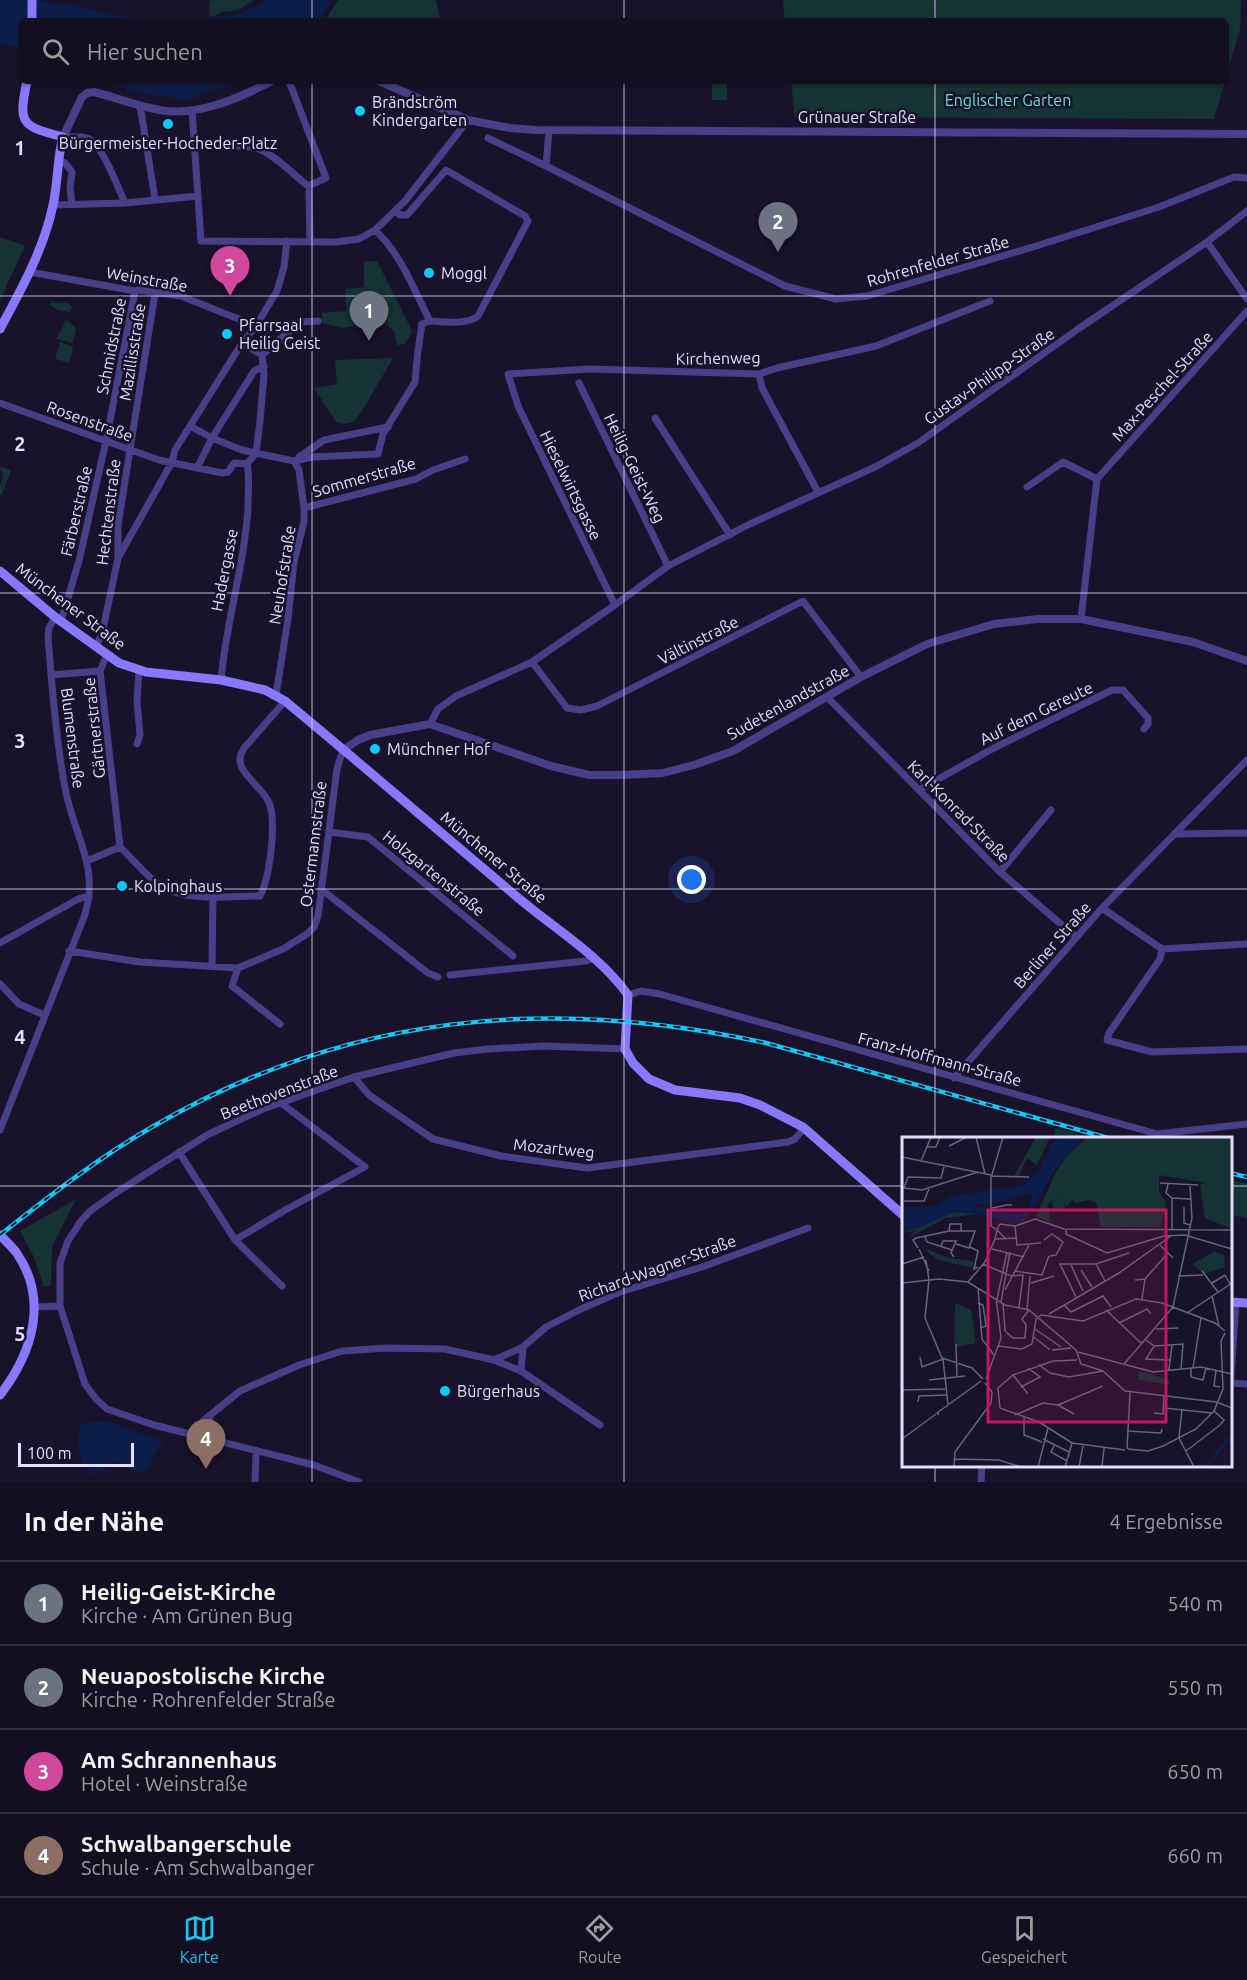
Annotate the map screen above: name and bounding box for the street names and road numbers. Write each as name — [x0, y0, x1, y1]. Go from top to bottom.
street label: Grünauer Straße — [798, 108, 916, 126]
street label: Rohrenfelder Straße — [865, 232, 1011, 290]
street label: Weinstraße — [105, 263, 189, 295]
street label: Schmidstraße — [93, 296, 129, 396]
street label: Mazillisstraße — [115, 302, 149, 402]
street label: Gustav-Philipp-Straße — [920, 324, 1058, 428]
street label: Max-Peschel-Straße — [1108, 327, 1216, 445]
street label: Kirchenweg — [675, 348, 761, 368]
street label: Rosenstraße — [45, 397, 135, 445]
street label: Heilig-Geist-Weg — [601, 410, 669, 526]
street label: Hieselwirtsgasse — [537, 427, 605, 543]
street label: Sommerstraße — [310, 454, 418, 500]
street label: Hechtenstraße — [93, 458, 123, 566]
street label: Färberstraße — [57, 464, 95, 558]
street label: Neuhofstraße — [265, 524, 299, 626]
street label: Hadergasse — [207, 527, 241, 613]
street label: Münchener Straße — [13, 559, 129, 653]
street label: Vältinstraße — [655, 612, 741, 668]
street label: Sudetenlandstraße — [724, 661, 852, 743]
street label: Gärtnerstraße — [80, 677, 108, 779]
street label: Auf dem Gereute — [977, 678, 1095, 748]
street label: Blumenstraße — [58, 687, 88, 789]
street label: Karl-Konrad-Straße — [904, 756, 1014, 866]
street label: Ostermannstraße — [296, 780, 330, 908]
street label: Münchener Straße — [437, 807, 551, 907]
street label: Holzgartenstraße — [380, 826, 488, 920]
street label: Berliner Straße — [1010, 898, 1094, 992]
street label: Franz-Hoffmann-Straße — [856, 1028, 1024, 1090]
street label: Beethovenstraße — [218, 1061, 340, 1123]
street label: Mozartweg — [513, 1135, 595, 1161]
street label: Richard-Wagner-Straße — [576, 1231, 738, 1305]

